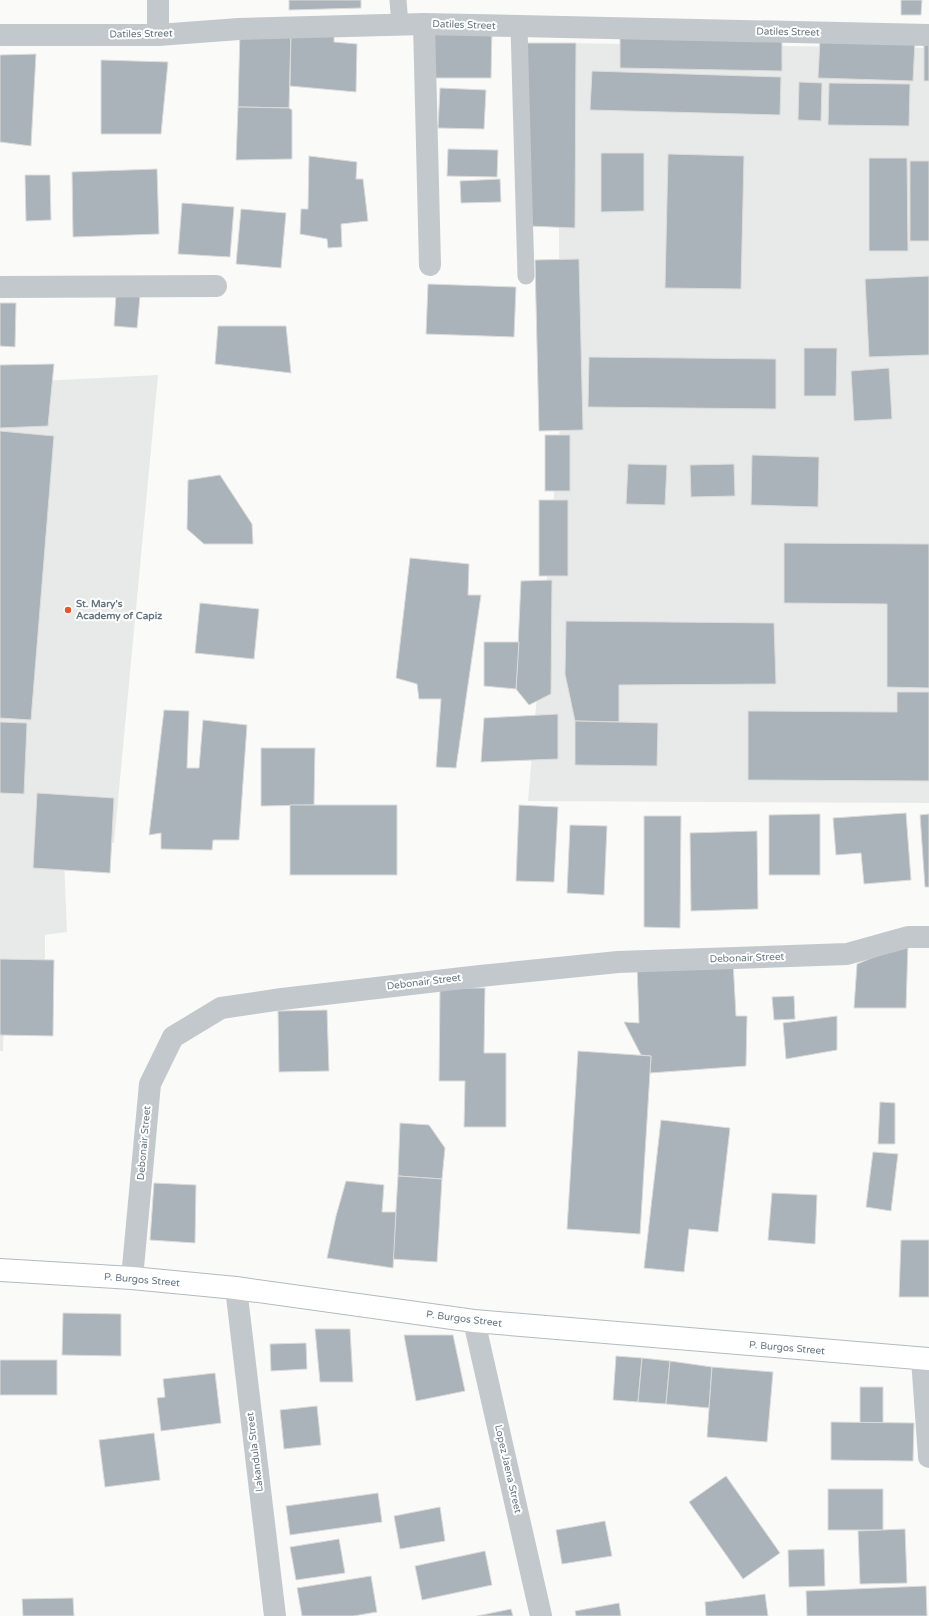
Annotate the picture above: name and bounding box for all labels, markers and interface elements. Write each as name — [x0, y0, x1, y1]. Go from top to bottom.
street label: Datiles Street — [432, 18, 496, 32]
street label: Datiles Street — [756, 25, 820, 39]
street label: Datiles Street — [109, 27, 173, 41]
place label: St. Mary's Academy of Capiz — [76, 598, 162, 622]
marker: St. Mary's Academy of Capiz — [63, 605, 73, 615]
street label: Debonair Street — [710, 951, 785, 965]
street label: Debonair Street — [386, 971, 462, 993]
street label: Debonair Street — [135, 1105, 153, 1181]
street label: P. Burgos Street — [104, 1271, 181, 1289]
street label: P. Burgos Street — [425, 1308, 503, 1330]
street label: P. Burgos Street — [749, 1339, 826, 1357]
street label: Lakandula Street — [244, 1411, 266, 1493]
street label: Lopez Jaena Street — [492, 1424, 524, 1514]

